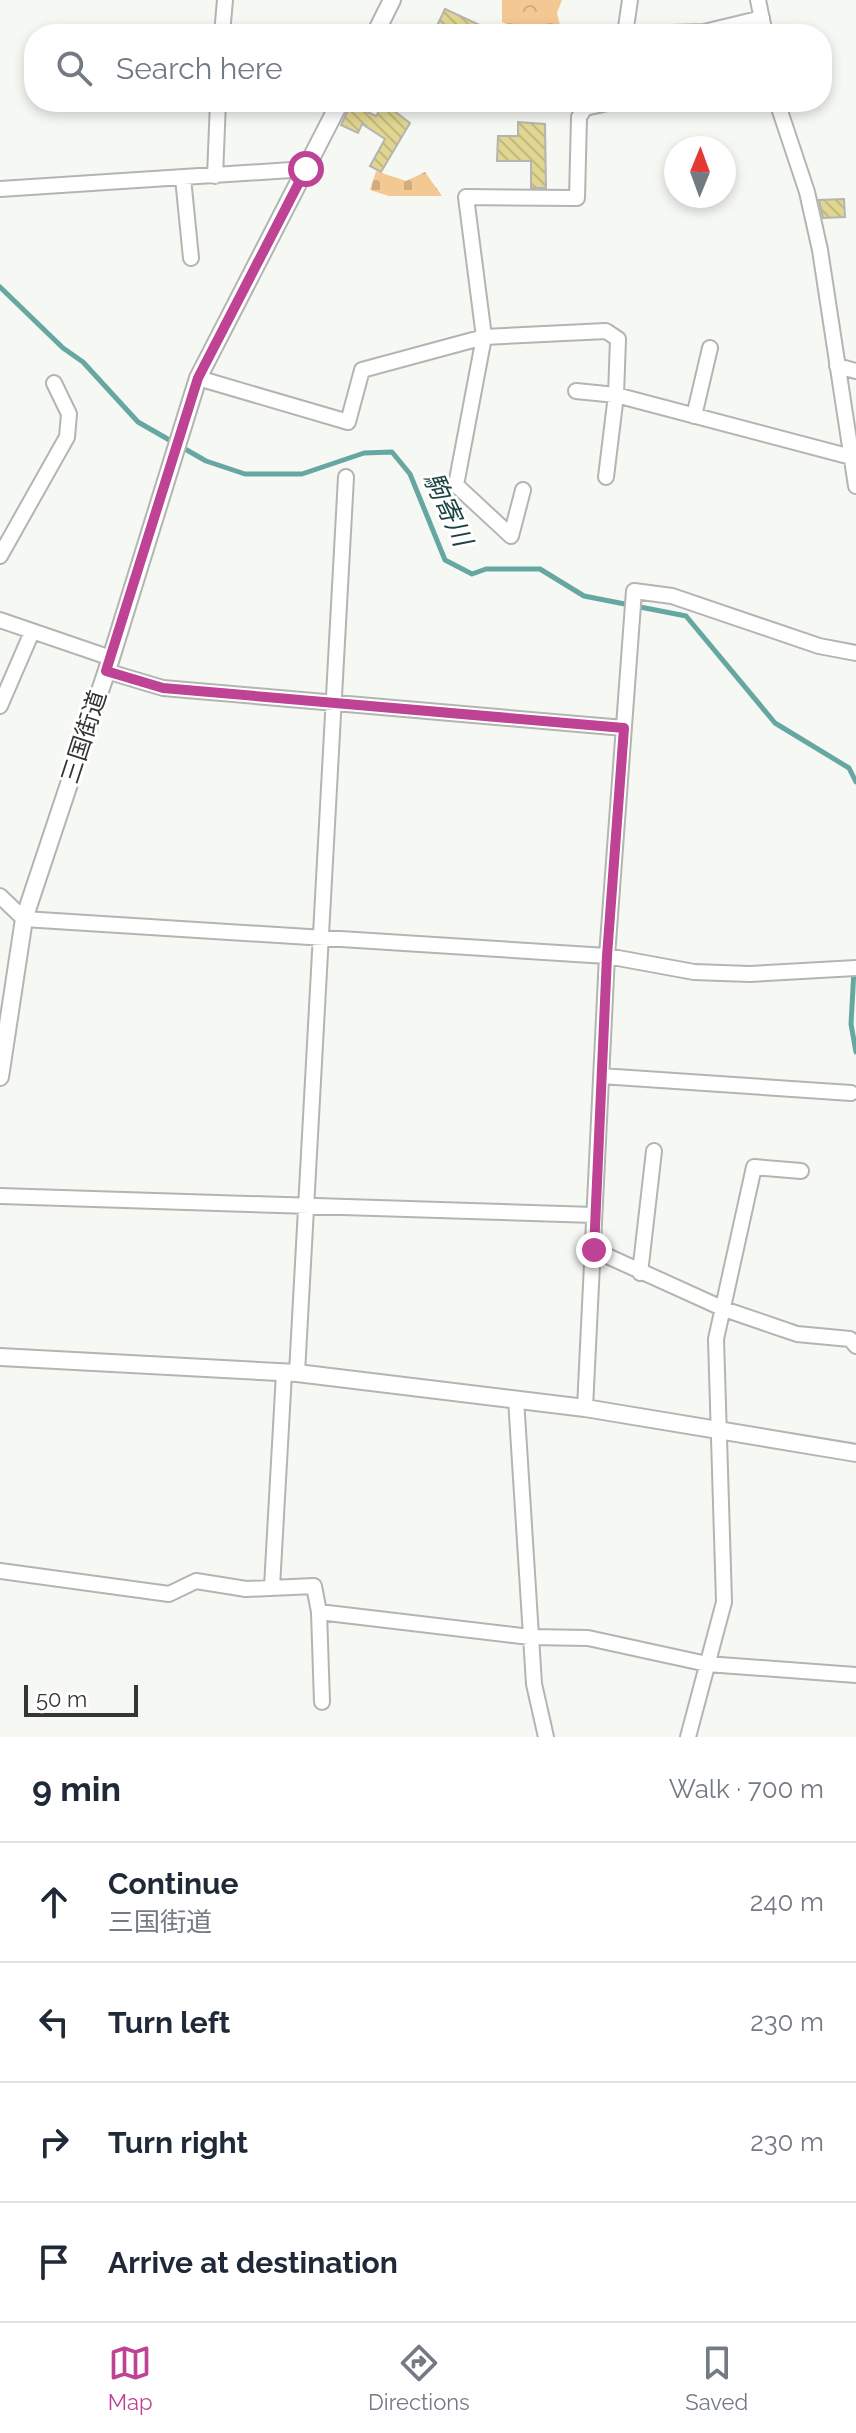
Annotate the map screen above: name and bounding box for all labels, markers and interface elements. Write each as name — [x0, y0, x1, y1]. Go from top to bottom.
search box — [24, 24, 832, 112]
icon: search — [52, 46, 96, 90]
text: Search here — [116, 51, 283, 86]
north arrow — [664, 136, 736, 208]
route start — [288, 151, 324, 187]
water label: 駒寄川 — [418, 467, 479, 553]
street label: 三国街道 — [55, 687, 112, 787]
route end — [576, 1232, 612, 1268]
scale bar — [24, 1681, 138, 1717]
text: 50 m — [36, 1686, 87, 1712]
text: 9 min — [32, 1769, 121, 1809]
text: Walk · 700 m — [669, 1774, 824, 1804]
text: Continue — [108, 1866, 239, 1901]
icon: ahead — [32, 1880, 76, 1924]
text: 240 m — [750, 1887, 824, 1917]
text: 三国街道 — [108, 1907, 212, 1937]
icon: left — [32, 2000, 76, 2044]
text: Turn left — [108, 2005, 230, 2040]
text: 230 m — [750, 2007, 824, 2037]
icon: right — [32, 2120, 76, 2164]
text: Turn right — [108, 2125, 248, 2160]
text: 230 m — [750, 2127, 824, 2157]
icon: arrive — [32, 2240, 76, 2284]
text: Arrive at destination — [108, 2245, 398, 2280]
tab: Map — [108, 2341, 153, 2415]
tab: Directions — [368, 2341, 470, 2415]
tab: Saved — [685, 2341, 748, 2415]

